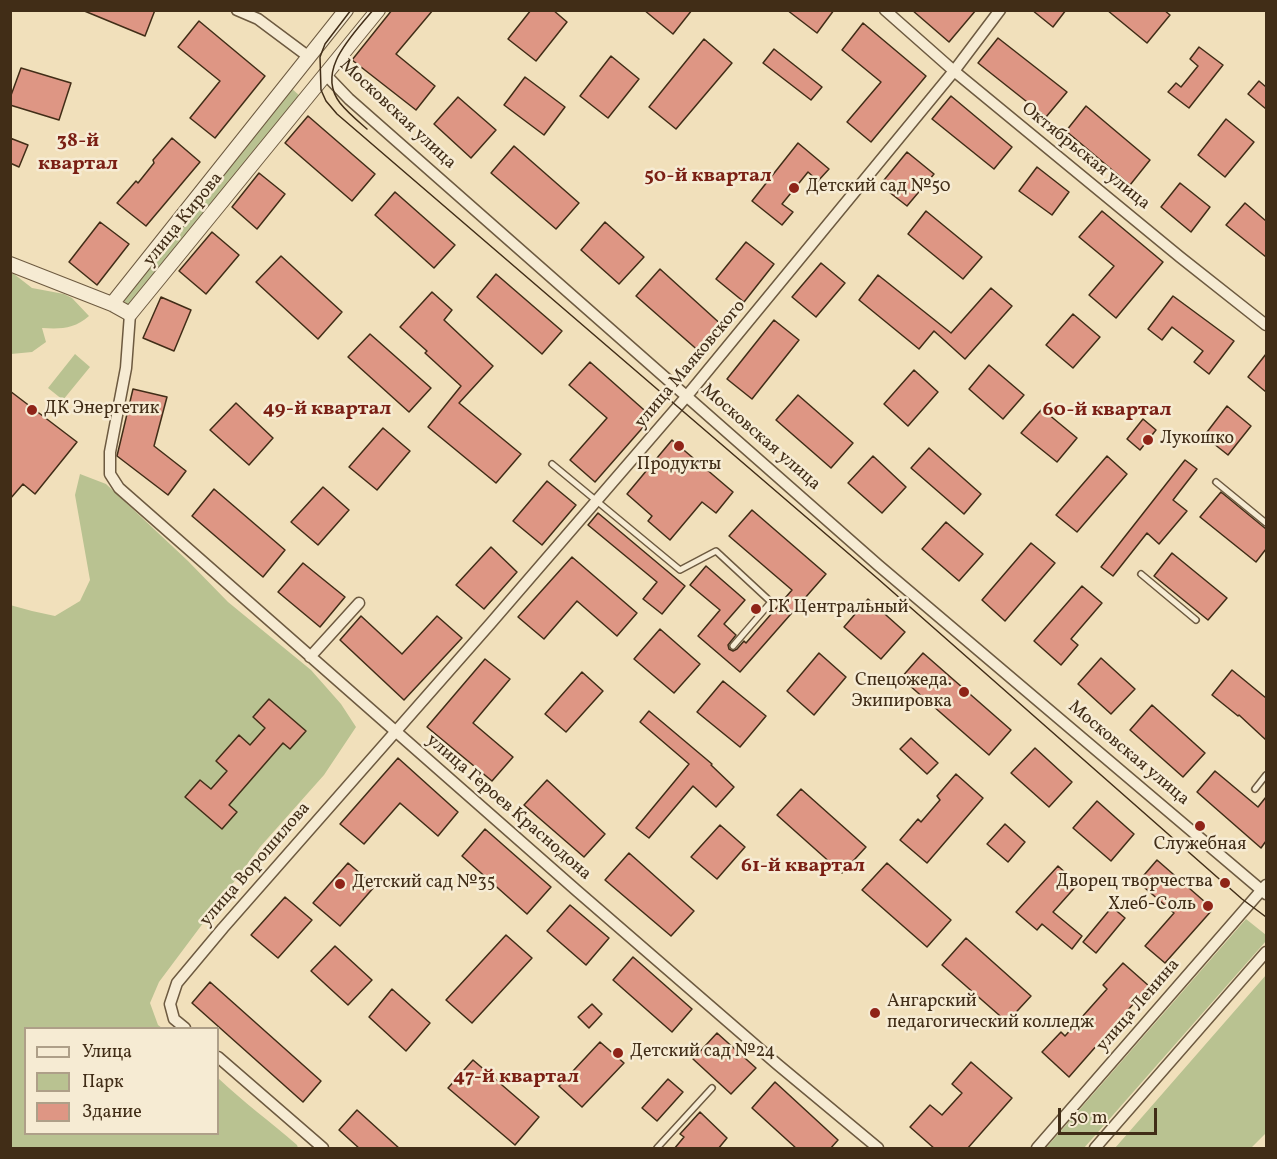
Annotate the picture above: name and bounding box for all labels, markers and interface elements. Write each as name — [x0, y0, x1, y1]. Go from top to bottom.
street label: Московская улица — [334, 55, 460, 175]
street label: Октябрьская улица — [1016, 98, 1154, 216]
district label: 38-й квартал — [38, 130, 118, 177]
district label: 50-й квартал — [644, 165, 772, 189]
street label: улица Кирова — [139, 169, 229, 271]
place label: Детский сад №50 — [806, 177, 951, 199]
marker: Детский сад №50 — [787, 181, 801, 195]
street label: улица Маяковского — [631, 296, 751, 434]
street label: Московская улица — [696, 380, 824, 496]
district label: 49-й квартал — [263, 398, 391, 422]
place label: ДК Энергетик — [44, 399, 159, 421]
district label: 60-й квартал — [1043, 399, 1171, 423]
marker: ДК Энергетик — [25, 403, 39, 417]
place label: Лукошко — [1160, 429, 1234, 451]
marker: Лукошко — [1141, 433, 1155, 447]
marker: Продукты — [672, 439, 686, 453]
place label: Продукты — [637, 455, 721, 477]
place label: ГК Центральный — [768, 598, 909, 620]
marker: ГК Центральный — [749, 602, 763, 616]
place label: Спецожеда. Экипировка — [851, 671, 952, 714]
marker: Спецожеда. Экипировка — [957, 685, 971, 699]
street label: Московская улица — [1063, 697, 1193, 811]
street label: улица Героев Краснодона — [421, 730, 595, 886]
street label: улица Ворошилова — [196, 798, 316, 932]
marker: Служебная — [1193, 819, 1207, 833]
place label: Служебная — [1154, 835, 1246, 857]
district label: 61-й квартал — [741, 855, 865, 879]
place label: Дворец творчества — [1056, 872, 1213, 894]
place label: Детский сад №35 — [352, 873, 495, 895]
marker: Дворец творчества — [1218, 876, 1232, 890]
marker: Детский сад №35 — [333, 877, 347, 891]
place label: Хлеб-Соль — [1108, 895, 1196, 917]
marker: Хлеб-Соль — [1201, 899, 1215, 913]
street label: улица Ленина — [1093, 955, 1185, 1057]
place label: Ангарский педагогический колледж — [887, 992, 1094, 1034]
marker: Ангарский педагогический колледж — [868, 1006, 882, 1020]
legend — [24, 1027, 219, 1135]
text: Улица — [82, 1040, 132, 1065]
place label: Детский сад №24 — [630, 1042, 775, 1064]
marker: Детский сад №24 — [611, 1046, 625, 1060]
district label: 47-й квартал — [453, 1066, 579, 1090]
text: Парк — [82, 1070, 124, 1095]
scale bar — [1061, 1096, 1160, 1134]
text: Здание — [82, 1100, 142, 1125]
text: 50 m — [1069, 1106, 1108, 1131]

